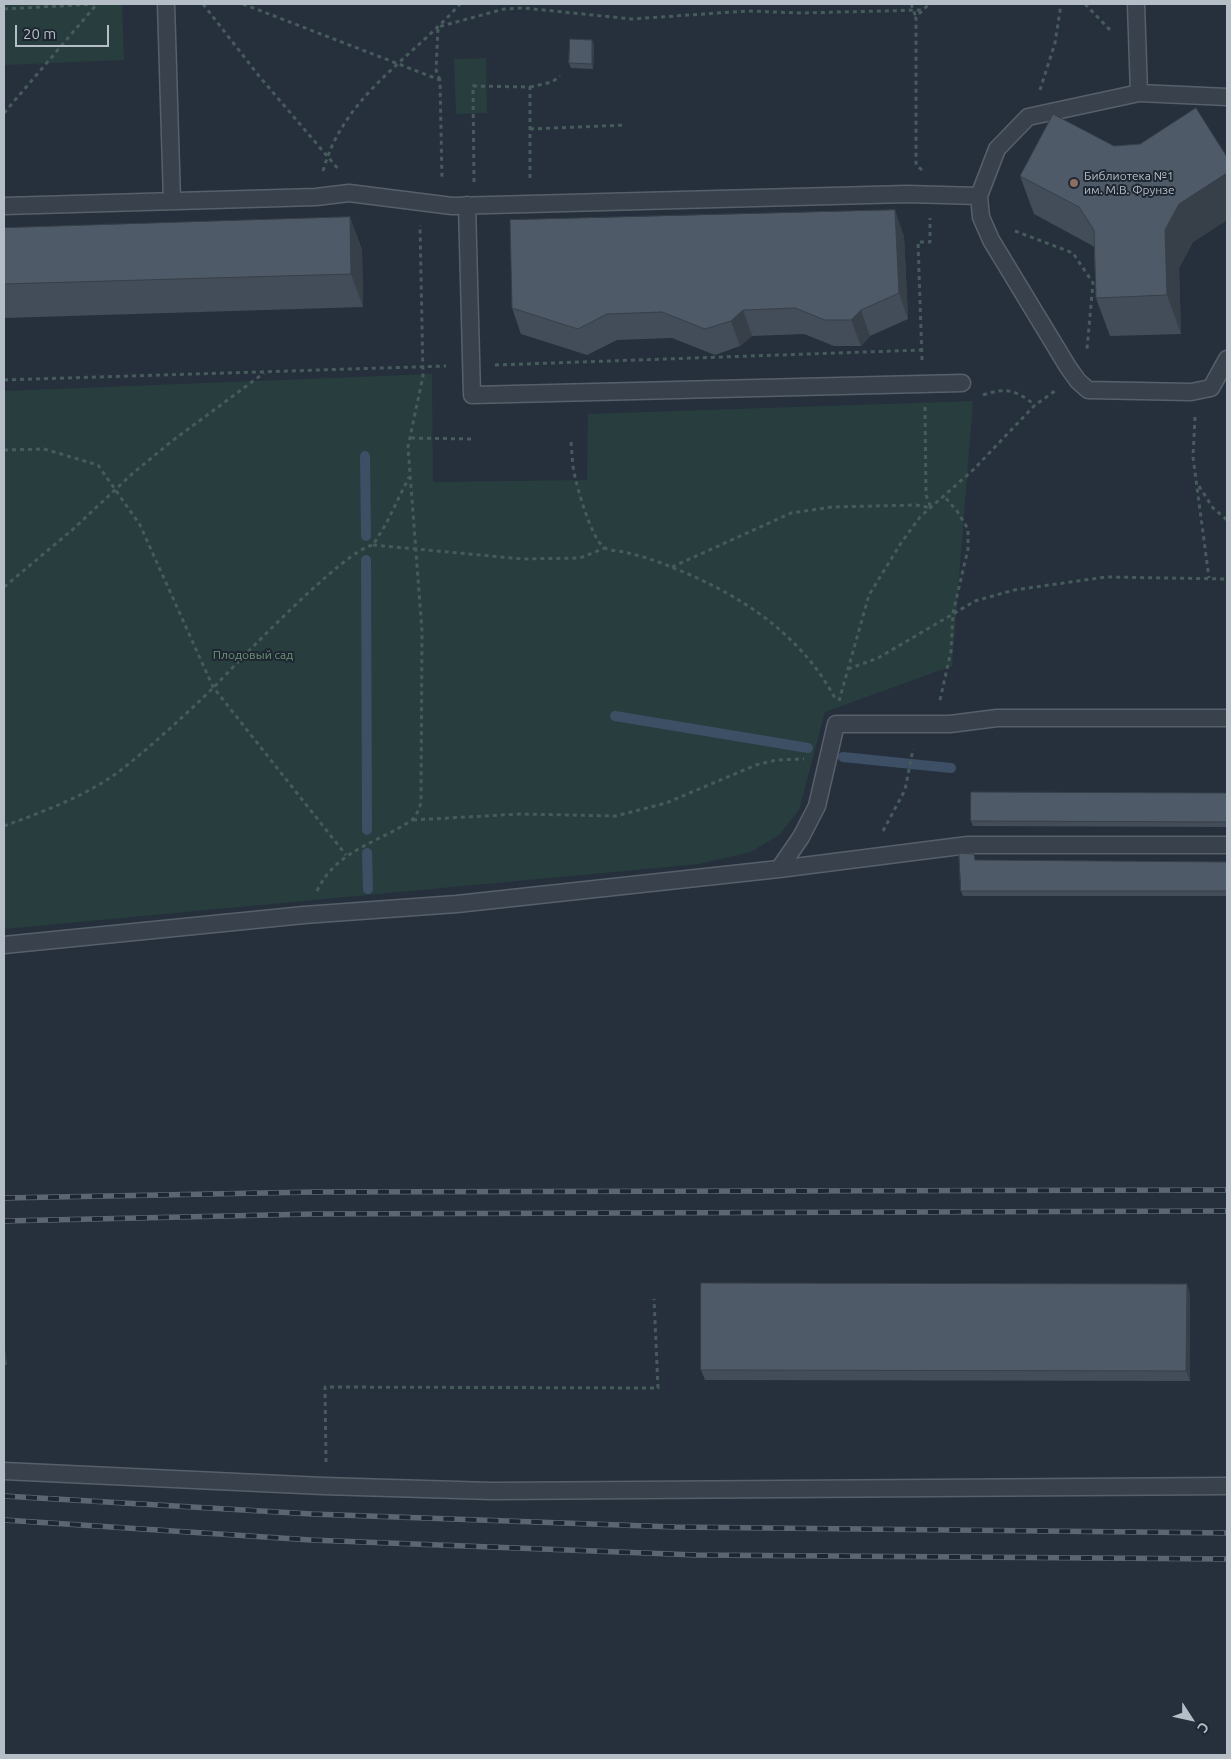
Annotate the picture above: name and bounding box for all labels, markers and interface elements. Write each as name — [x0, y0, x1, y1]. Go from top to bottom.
scale bar — [18, 15, 111, 47]
text: 20 m — [23, 25, 56, 42]
place label: Библиотека №1 им. М.В. Фрунзе — [1084, 169, 1175, 197]
marker: Библиотека №1 им. М.В. Фрунзе — [1068, 177, 1080, 189]
park label: Плодовый сад — [213, 648, 293, 662]
north arrow — [1166, 1694, 1216, 1744]
text: С — [1194, 1719, 1212, 1736]

